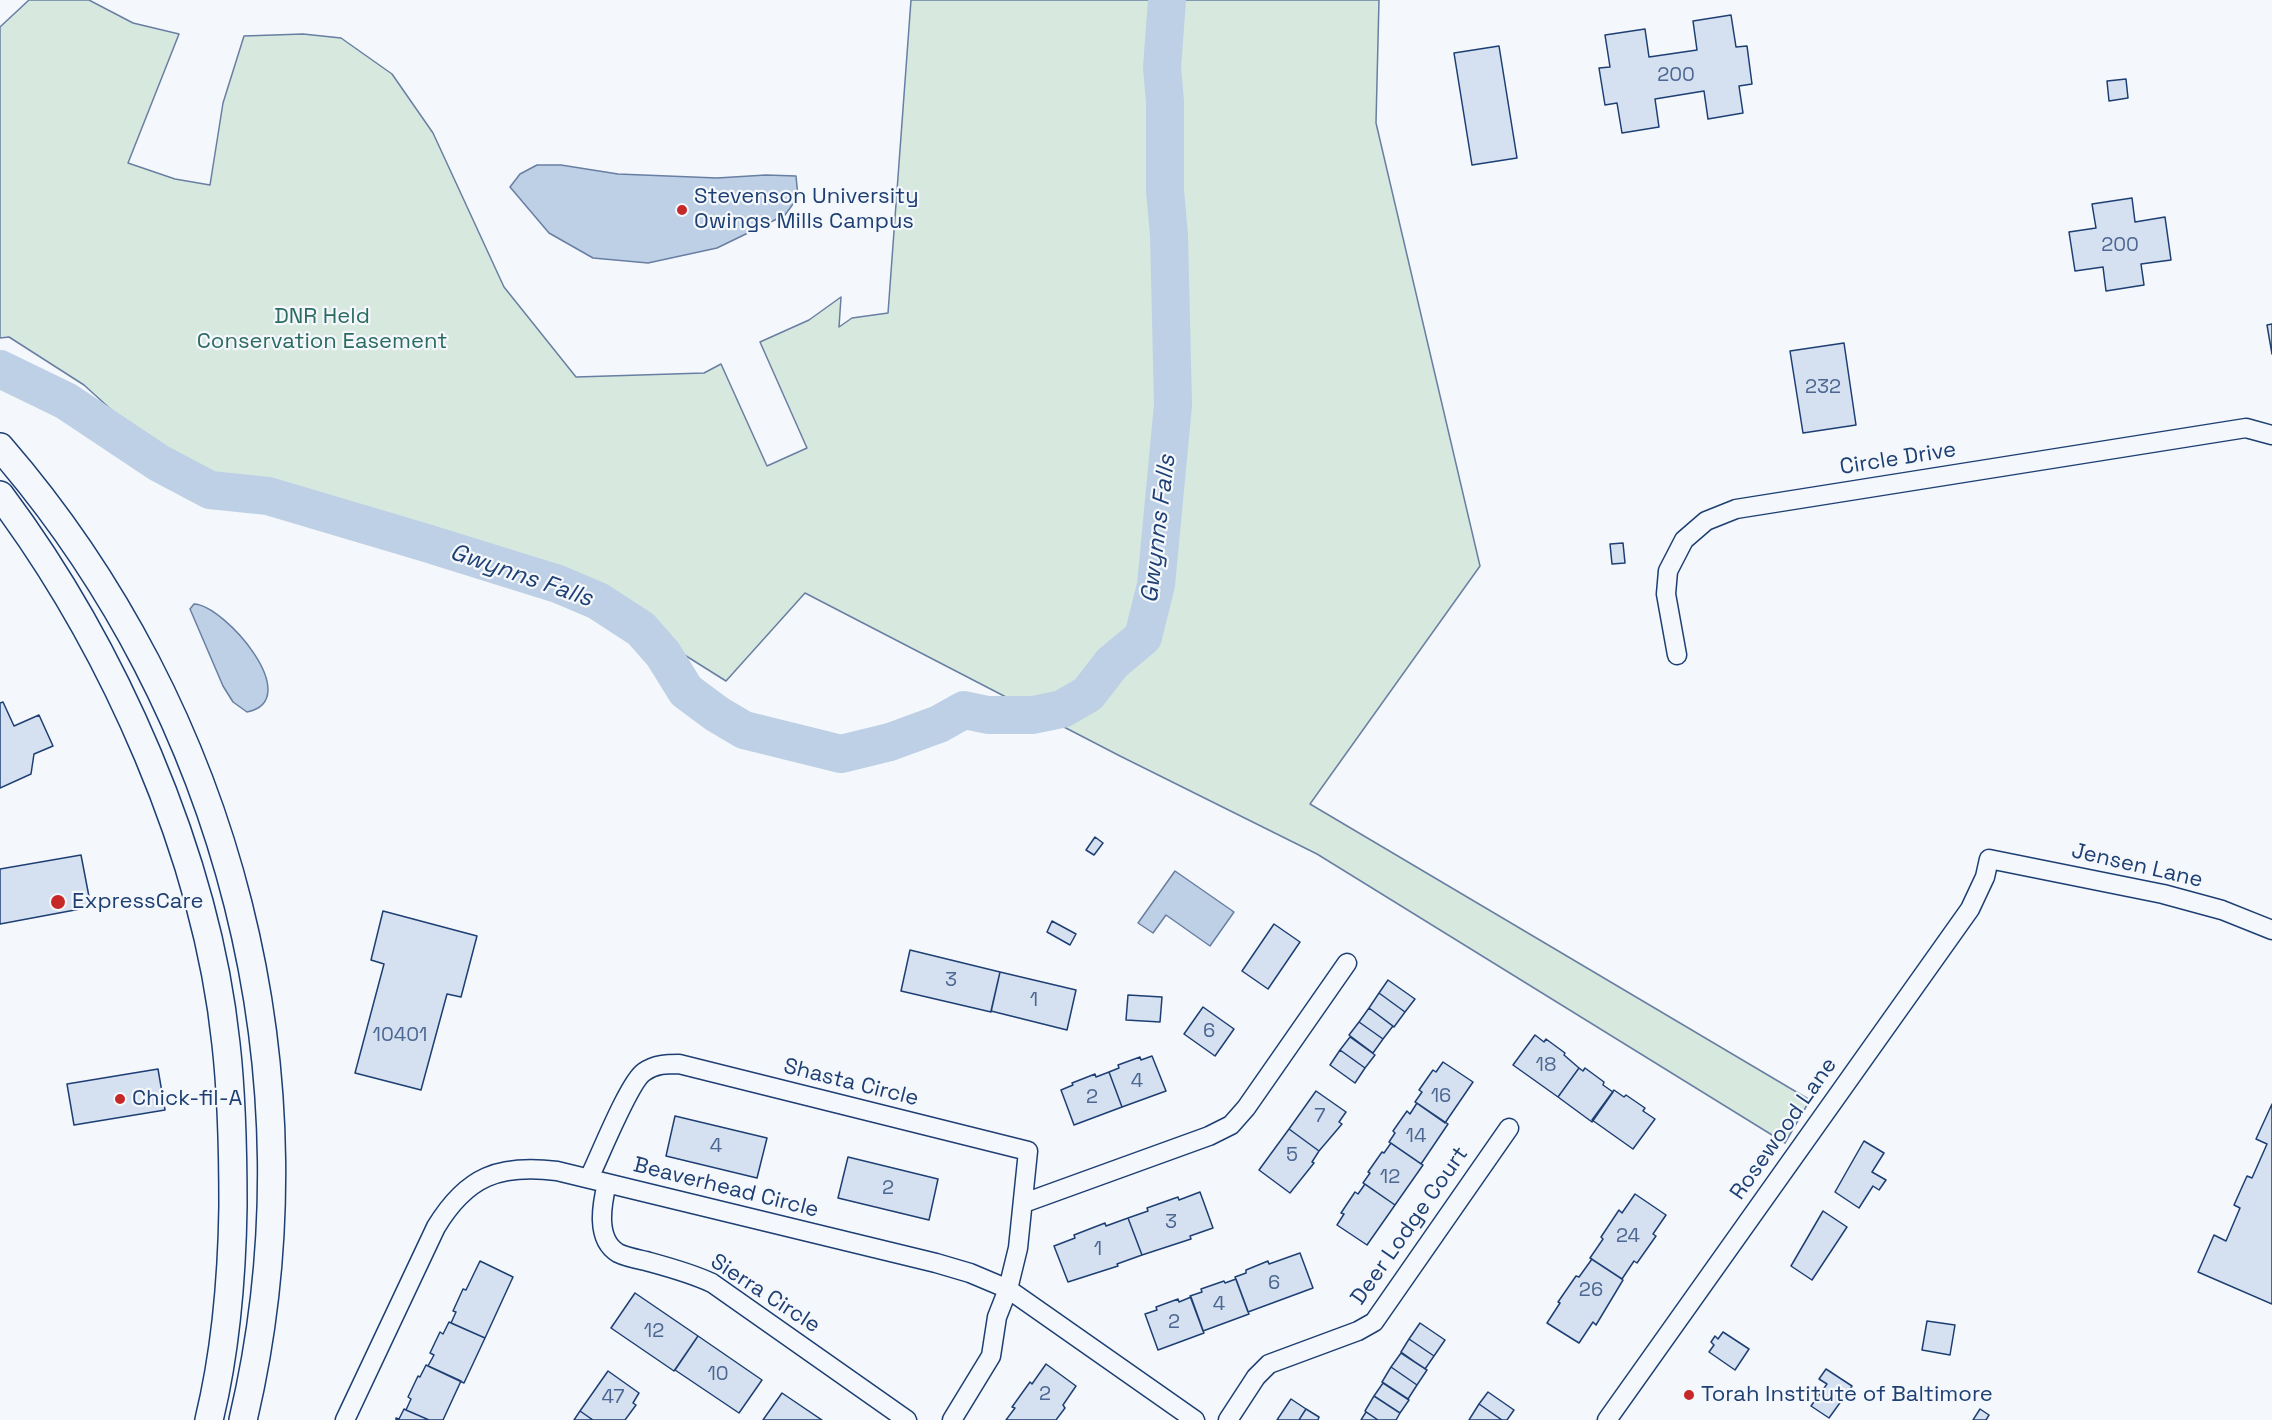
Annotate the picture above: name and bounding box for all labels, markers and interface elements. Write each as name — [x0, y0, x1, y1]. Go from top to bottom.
house number: 200 — [1657, 64, 1695, 88]
place label: Stevenson University Owings Mills Campus — [694, 184, 919, 236]
marker: Stevenson University Owings Mills Campus — [675, 203, 689, 217]
house number: 200 — [2101, 234, 2139, 258]
park label: DNR Held Conservation Easement — [197, 304, 447, 356]
house number: 232 — [1805, 376, 1841, 400]
street label: Circle Drive — [1838, 437, 1958, 481]
water label: Gwynns Falls — [1136, 453, 1182, 605]
water label: Gwynns Falls — [446, 538, 596, 614]
street label: Jensen Lane — [2069, 838, 2205, 894]
place label: ExpressCare — [72, 889, 203, 915]
marker: ExpressCare — [49, 893, 67, 911]
house number: 3 — [945, 969, 957, 993]
house number: 1 — [1030, 989, 1038, 1013]
house number: 6 — [1203, 1020, 1215, 1044]
house number: 10401 — [373, 1024, 427, 1048]
street label: Shasta Circle — [781, 1053, 921, 1113]
street label: Rosewood Lane — [1725, 1053, 1843, 1205]
house number: 18 — [1536, 1054, 1556, 1078]
house number: 4 — [1131, 1070, 1143, 1094]
house number: 16 — [1431, 1085, 1451, 1109]
place label: Chick-fil-A — [132, 1086, 242, 1112]
house number: 2 — [1086, 1086, 1098, 1110]
marker: Chick-fil-A — [113, 1092, 127, 1106]
house number: 7 — [1314, 1105, 1326, 1129]
house number: 14 — [1406, 1125, 1426, 1149]
house number: 4 — [710, 1135, 722, 1159]
street label: Deer Lodge Court — [1346, 1142, 1474, 1310]
house number: 5 — [1286, 1144, 1298, 1168]
street label: Beaverhead Circle — [631, 1152, 821, 1224]
house number: 12 — [1380, 1166, 1400, 1190]
house number: 2 — [882, 1177, 894, 1201]
house number: 3 — [1165, 1211, 1177, 1235]
house number: 24 — [1616, 1225, 1640, 1249]
house number: 1 — [1094, 1238, 1102, 1262]
street label: Sierra Circle — [705, 1249, 825, 1339]
house number: 6 — [1268, 1272, 1280, 1296]
house number: 26 — [1579, 1279, 1603, 1303]
house number: 4 — [1213, 1293, 1225, 1317]
house number: 2 — [1168, 1311, 1180, 1335]
house number: 12 — [644, 1320, 664, 1344]
house number: 10 — [707, 1363, 729, 1387]
place label: Torah Institute of Baltimore — [1701, 1382, 1993, 1408]
house number: 2 — [1039, 1383, 1051, 1407]
house number: 47 — [601, 1386, 625, 1410]
marker: Torah Institute of Baltimore — [1682, 1388, 1696, 1402]

